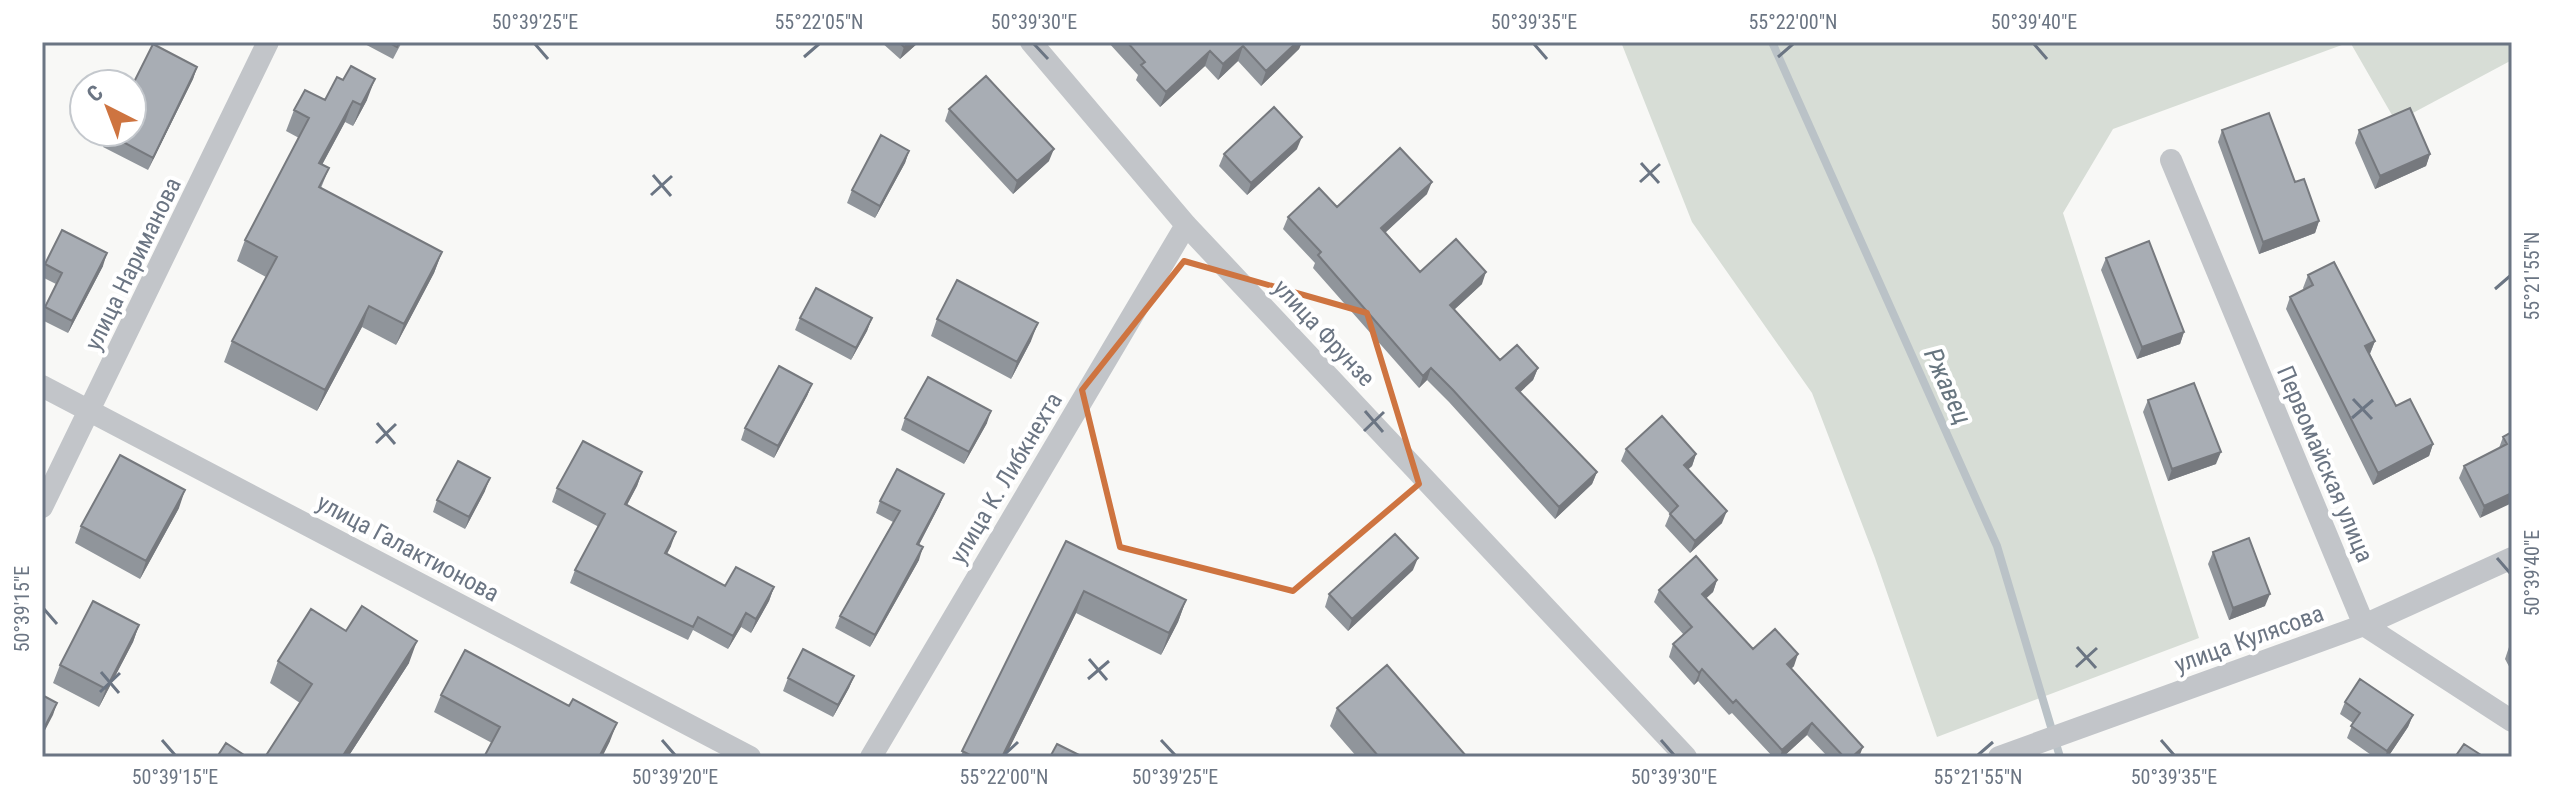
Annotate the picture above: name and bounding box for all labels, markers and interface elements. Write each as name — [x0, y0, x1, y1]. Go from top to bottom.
text: 50°39'25"E — [492, 10, 578, 34]
text: 55°22'05"N — [774, 10, 864, 34]
text: 50°39'30"E — [991, 10, 1077, 34]
text: 50°39'35"E — [1491, 10, 1577, 34]
text: 55°22'00"N — [1748, 10, 1838, 34]
text: 50°39'40"E — [1991, 10, 2077, 34]
north arrow — [68, 68, 148, 148]
text: С — [82, 80, 108, 107]
street label: улица Нариманова — [79, 173, 187, 355]
text: 55°21'55"N — [2520, 231, 2544, 321]
street label: улица Фрунзе — [1267, 274, 1381, 392]
water label: Ржавец — [1918, 343, 1978, 429]
street label: Первомайская улица — [2271, 362, 2379, 566]
street label: улица К. Либкнехта — [944, 387, 1068, 569]
street label: улица Галактионова — [312, 488, 504, 608]
text: 50°39'40"E — [2520, 530, 2544, 616]
text: 50°39'15"E — [10, 566, 34, 652]
street label: улица Кулясова — [2171, 599, 2327, 679]
text: 50°39'15"E — [132, 765, 218, 789]
text: 50°39'20"E — [632, 765, 718, 789]
text: 55°22'00"N — [959, 765, 1049, 789]
text: 50°39'25"E — [1132, 765, 1218, 789]
text: 50°39'30"E — [1631, 765, 1717, 789]
text: 55°21'55"N — [1933, 765, 2023, 789]
text: 50°39'35"E — [2131, 765, 2217, 789]

